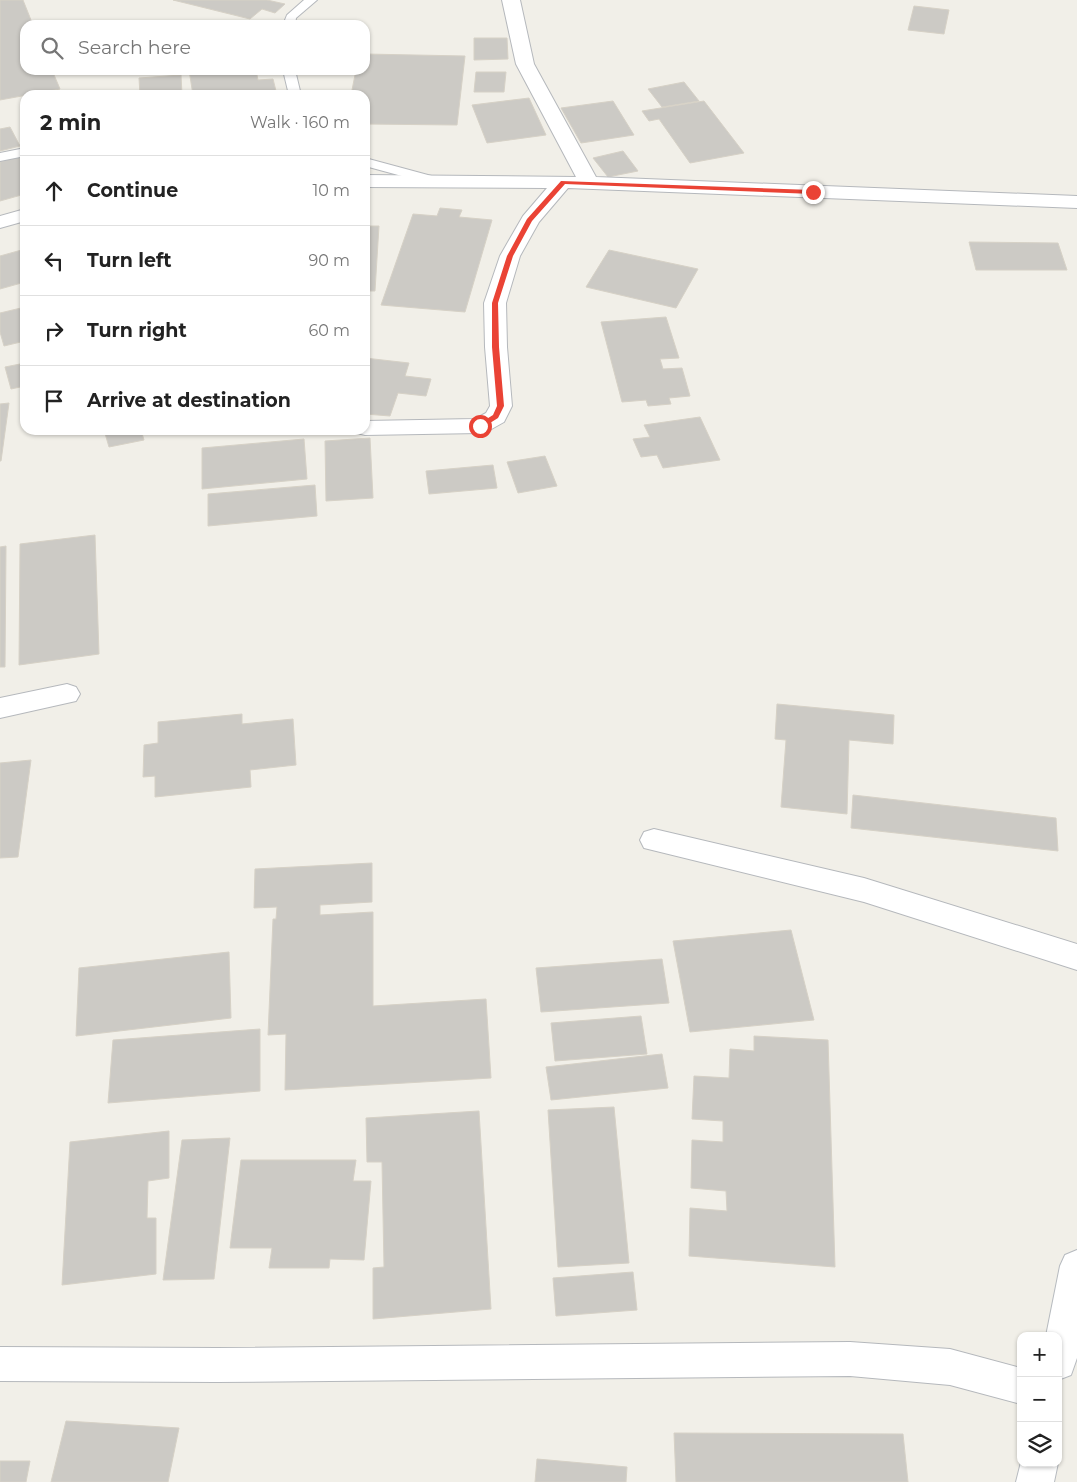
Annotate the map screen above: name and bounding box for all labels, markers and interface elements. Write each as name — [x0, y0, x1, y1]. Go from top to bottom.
search box — [20, 20, 370, 75]
icon: search — [38, 34, 66, 62]
text: Search here — [78, 36, 191, 59]
text: 2 min — [40, 110, 101, 135]
text: Walk · 160 m — [250, 113, 350, 132]
icon: ahead — [40, 177, 68, 205]
text: Continue — [87, 179, 178, 202]
text: 10 m — [312, 181, 350, 200]
route end — [802, 181, 825, 204]
icon: left — [40, 247, 68, 275]
text: Turn left — [87, 249, 172, 272]
text: 90 m — [308, 251, 350, 270]
icon: right — [40, 317, 68, 345]
text: Turn right — [87, 319, 187, 342]
text: 60 m — [308, 321, 350, 340]
icon: arrive — [40, 387, 68, 415]
text: Arrive at destination — [87, 389, 291, 412]
route start — [469, 415, 492, 438]
map controls — [1017, 1332, 1062, 1467]
button: + — [1017, 1332, 1062, 1377]
button: − — [1017, 1377, 1062, 1422]
button: layers — [1017, 1422, 1062, 1467]

